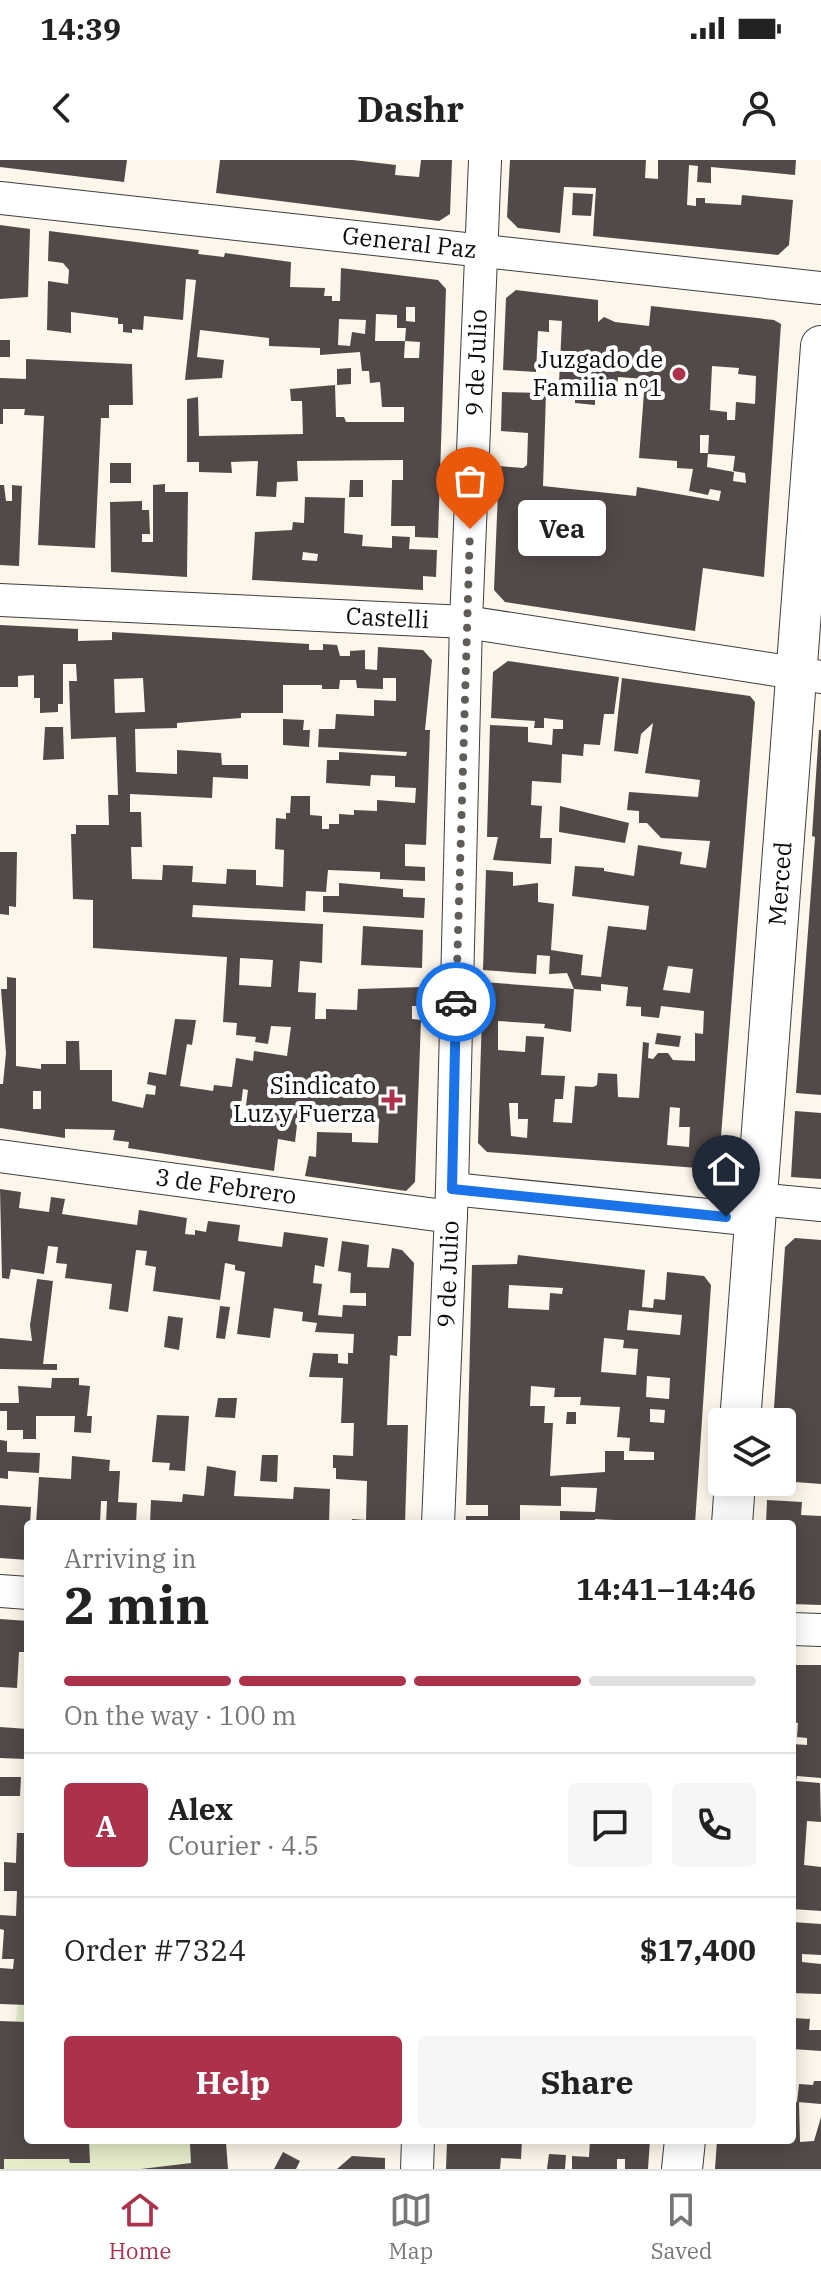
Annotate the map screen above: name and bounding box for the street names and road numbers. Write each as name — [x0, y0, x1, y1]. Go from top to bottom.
street label: General Paz — [341, 219, 478, 265]
street label: 9 de Julio — [457, 308, 494, 417]
street label: Castelli — [345, 599, 430, 635]
street label: Merced — [760, 840, 799, 927]
street label: 3 de Febrero — [154, 1160, 299, 1211]
street label: 9 de Julio — [429, 1220, 466, 1328]

